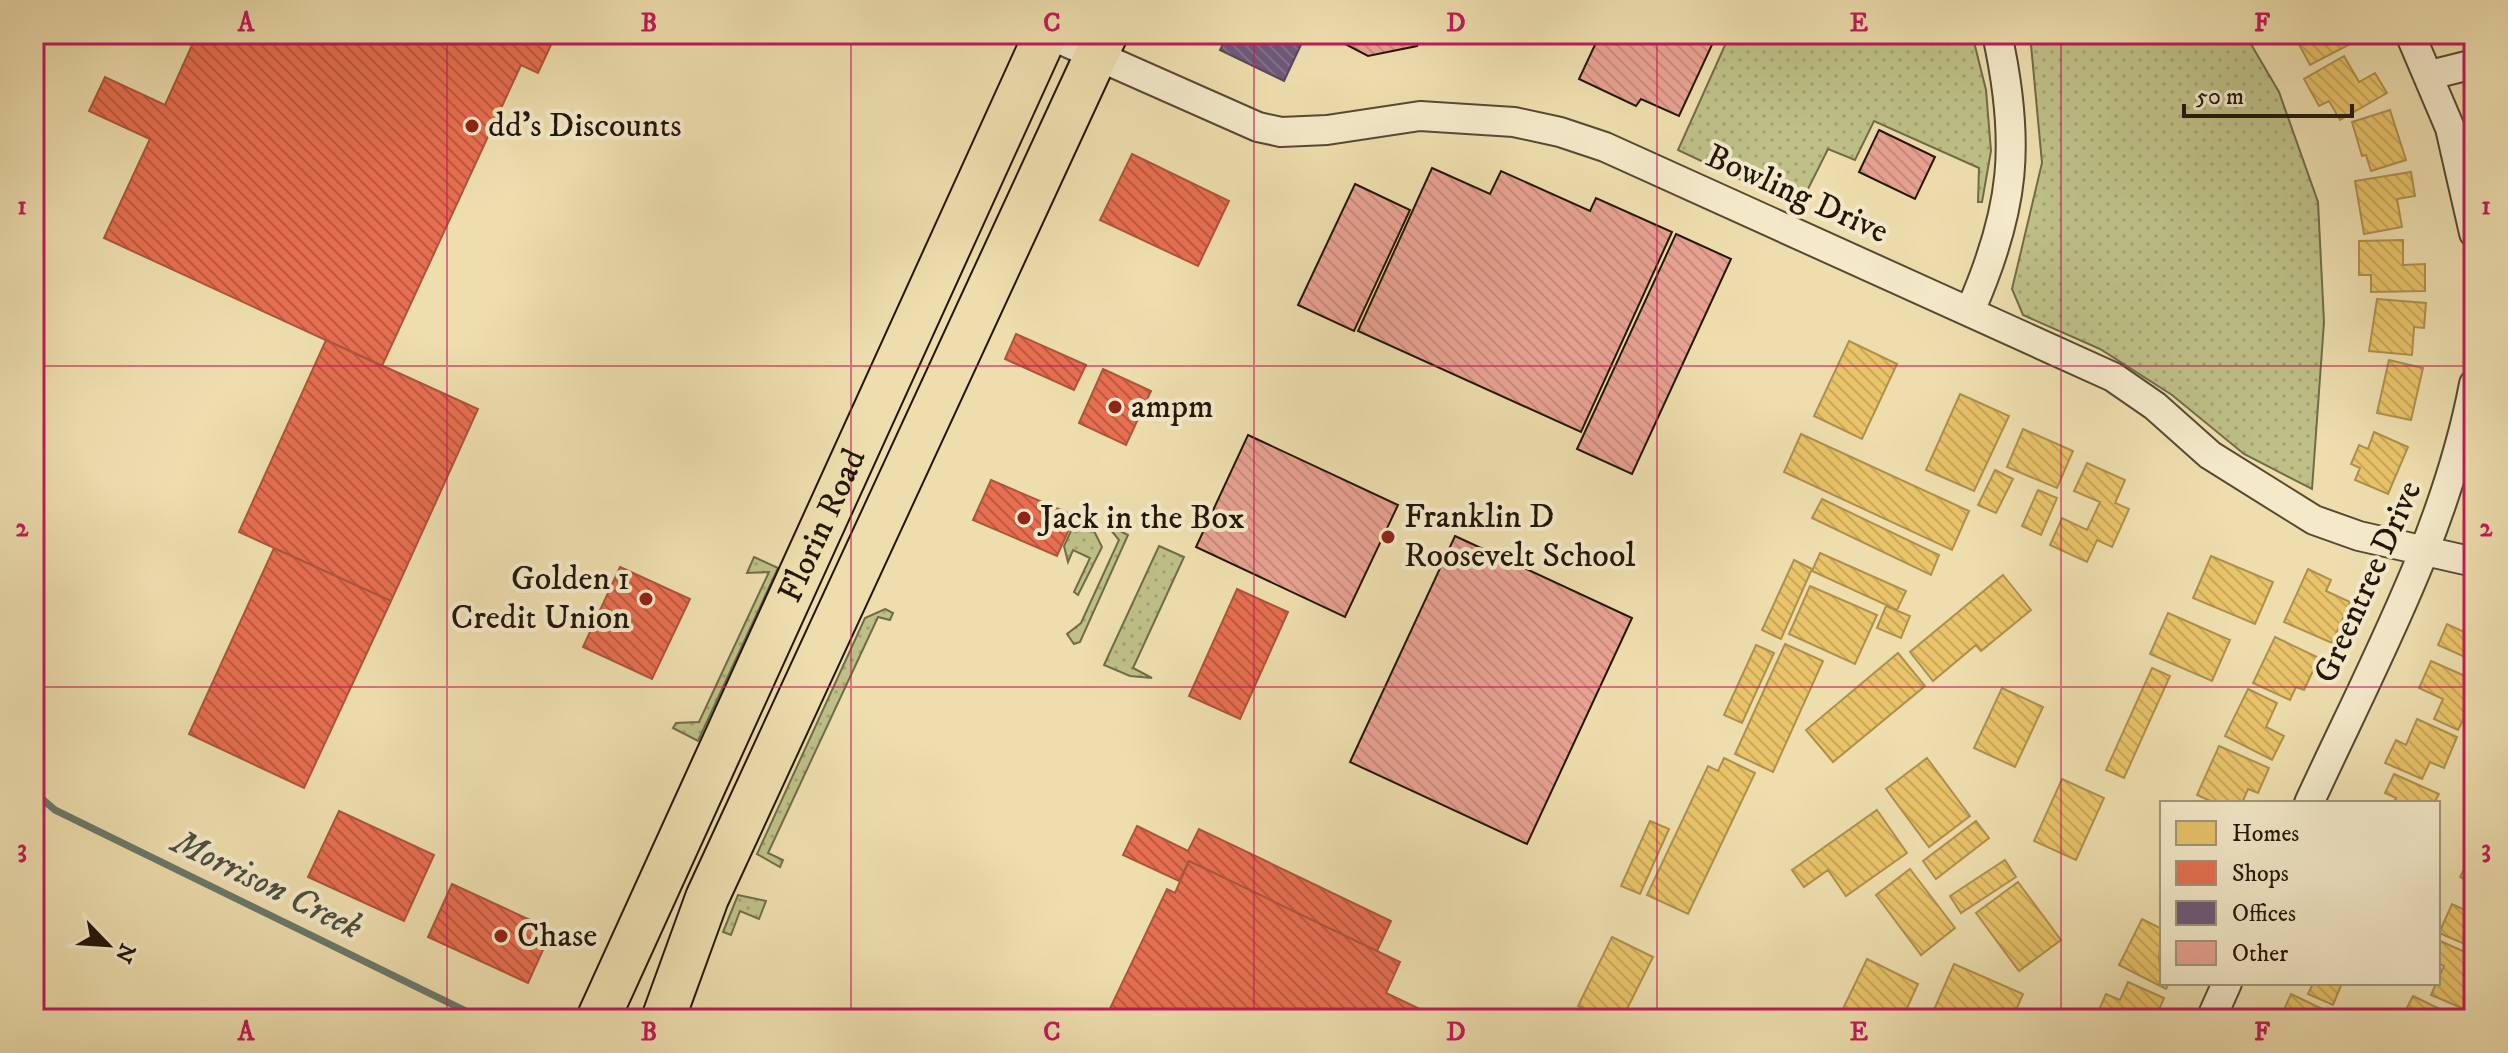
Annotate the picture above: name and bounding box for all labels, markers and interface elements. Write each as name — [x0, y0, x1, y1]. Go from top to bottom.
text: A — [237, 7, 256, 40]
text: B — [641, 7, 657, 40]
text: C — [1043, 7, 1061, 40]
text: D — [1446, 7, 1466, 40]
text: E — [1850, 7, 1868, 40]
text: F — [2254, 7, 2271, 40]
scale bar — [2184, 68, 2352, 118]
text: 50 m — [2196, 82, 2244, 112]
place label: dd's Discounts — [488, 105, 682, 147]
marker: dd's Discounts — [463, 117, 481, 135]
street label: Bowling Drive — [1699, 135, 1895, 253]
text: 1 — [17, 190, 27, 223]
text: 1 — [2481, 190, 2491, 223]
place label: ampm — [1131, 386, 1214, 428]
marker: ampm — [1106, 398, 1124, 416]
street label: Florin Road — [769, 442, 876, 609]
street label: Greentree Drive — [2305, 474, 2431, 690]
place label: Franklin D Roosevelt School — [1404, 496, 1636, 577]
place label: Jack in the Box — [1037, 497, 1245, 539]
marker: Jack in the Box — [1015, 509, 1033, 527]
text: 2 — [16, 512, 30, 545]
text: 2 — [2480, 512, 2494, 545]
marker: Franklin D Roosevelt School — [1379, 528, 1397, 546]
place label: Golden 1 Credit Union — [451, 558, 630, 639]
marker: Golden 1 Credit Union — [637, 590, 655, 608]
legend — [2160, 801, 2440, 985]
water label: Morrison Creek — [162, 818, 369, 950]
text: Homes — [2232, 819, 2299, 849]
text: 3 — [17, 833, 27, 866]
text: 3 — [2481, 833, 2491, 866]
text: Shops — [2232, 859, 2289, 889]
text: Offices — [2232, 899, 2296, 929]
north arrow — [68, 905, 148, 985]
place label: Chase — [517, 915, 597, 957]
marker: Chase — [492, 927, 510, 945]
text: N — [109, 939, 141, 967]
text: Other — [2232, 939, 2288, 969]
text: A — [237, 1016, 256, 1049]
text: B — [641, 1016, 657, 1049]
text: C — [1043, 1016, 1061, 1049]
text: D — [1446, 1016, 1466, 1049]
text: E — [1850, 1016, 1868, 1049]
text: F — [2254, 1016, 2271, 1049]

